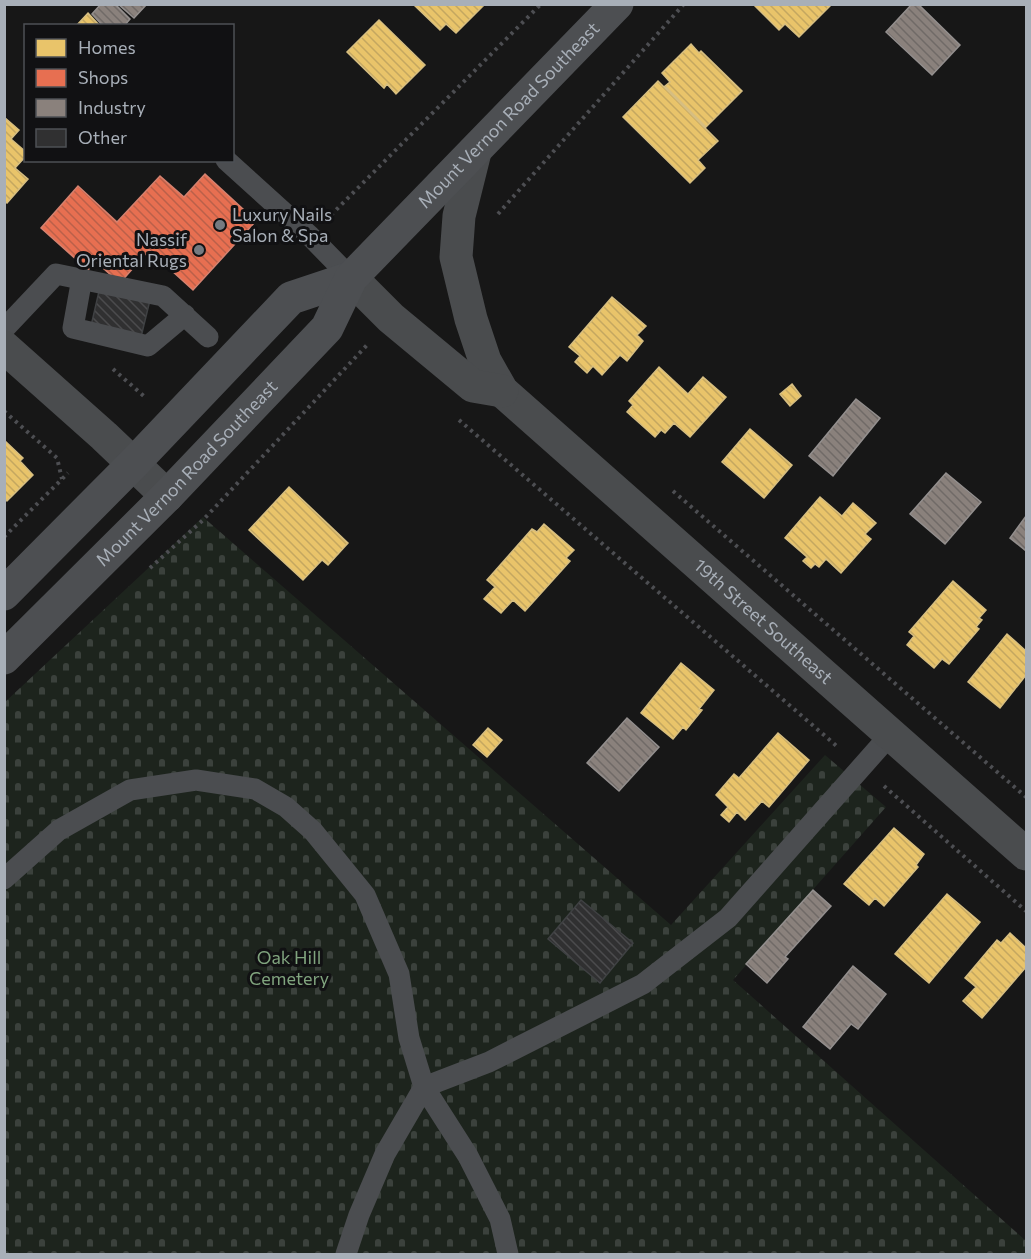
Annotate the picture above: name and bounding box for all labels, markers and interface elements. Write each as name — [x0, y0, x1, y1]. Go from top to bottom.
street label: Mount Vernon Road Southeast — [413, 17, 604, 212]
legend — [24, 24, 234, 162]
text: Homes — [78, 36, 136, 58]
text: Shops — [78, 66, 128, 88]
text: Industry — [78, 96, 146, 118]
text: Other — [78, 126, 127, 148]
place label: Luxury Nails Salon & Spa — [232, 203, 332, 246]
marker: Luxury Nails Salon & Spa — [213, 218, 227, 232]
place label: Nassif Oriental Rugs — [76, 228, 188, 271]
marker: Nassif Oriental Rugs — [192, 243, 206, 257]
street label: Mount Vernon Road Southeast — [91, 375, 282, 570]
street label: 19th Street Southeast — [690, 554, 838, 688]
park label: Oak Hill Cemetery — [249, 946, 329, 989]

